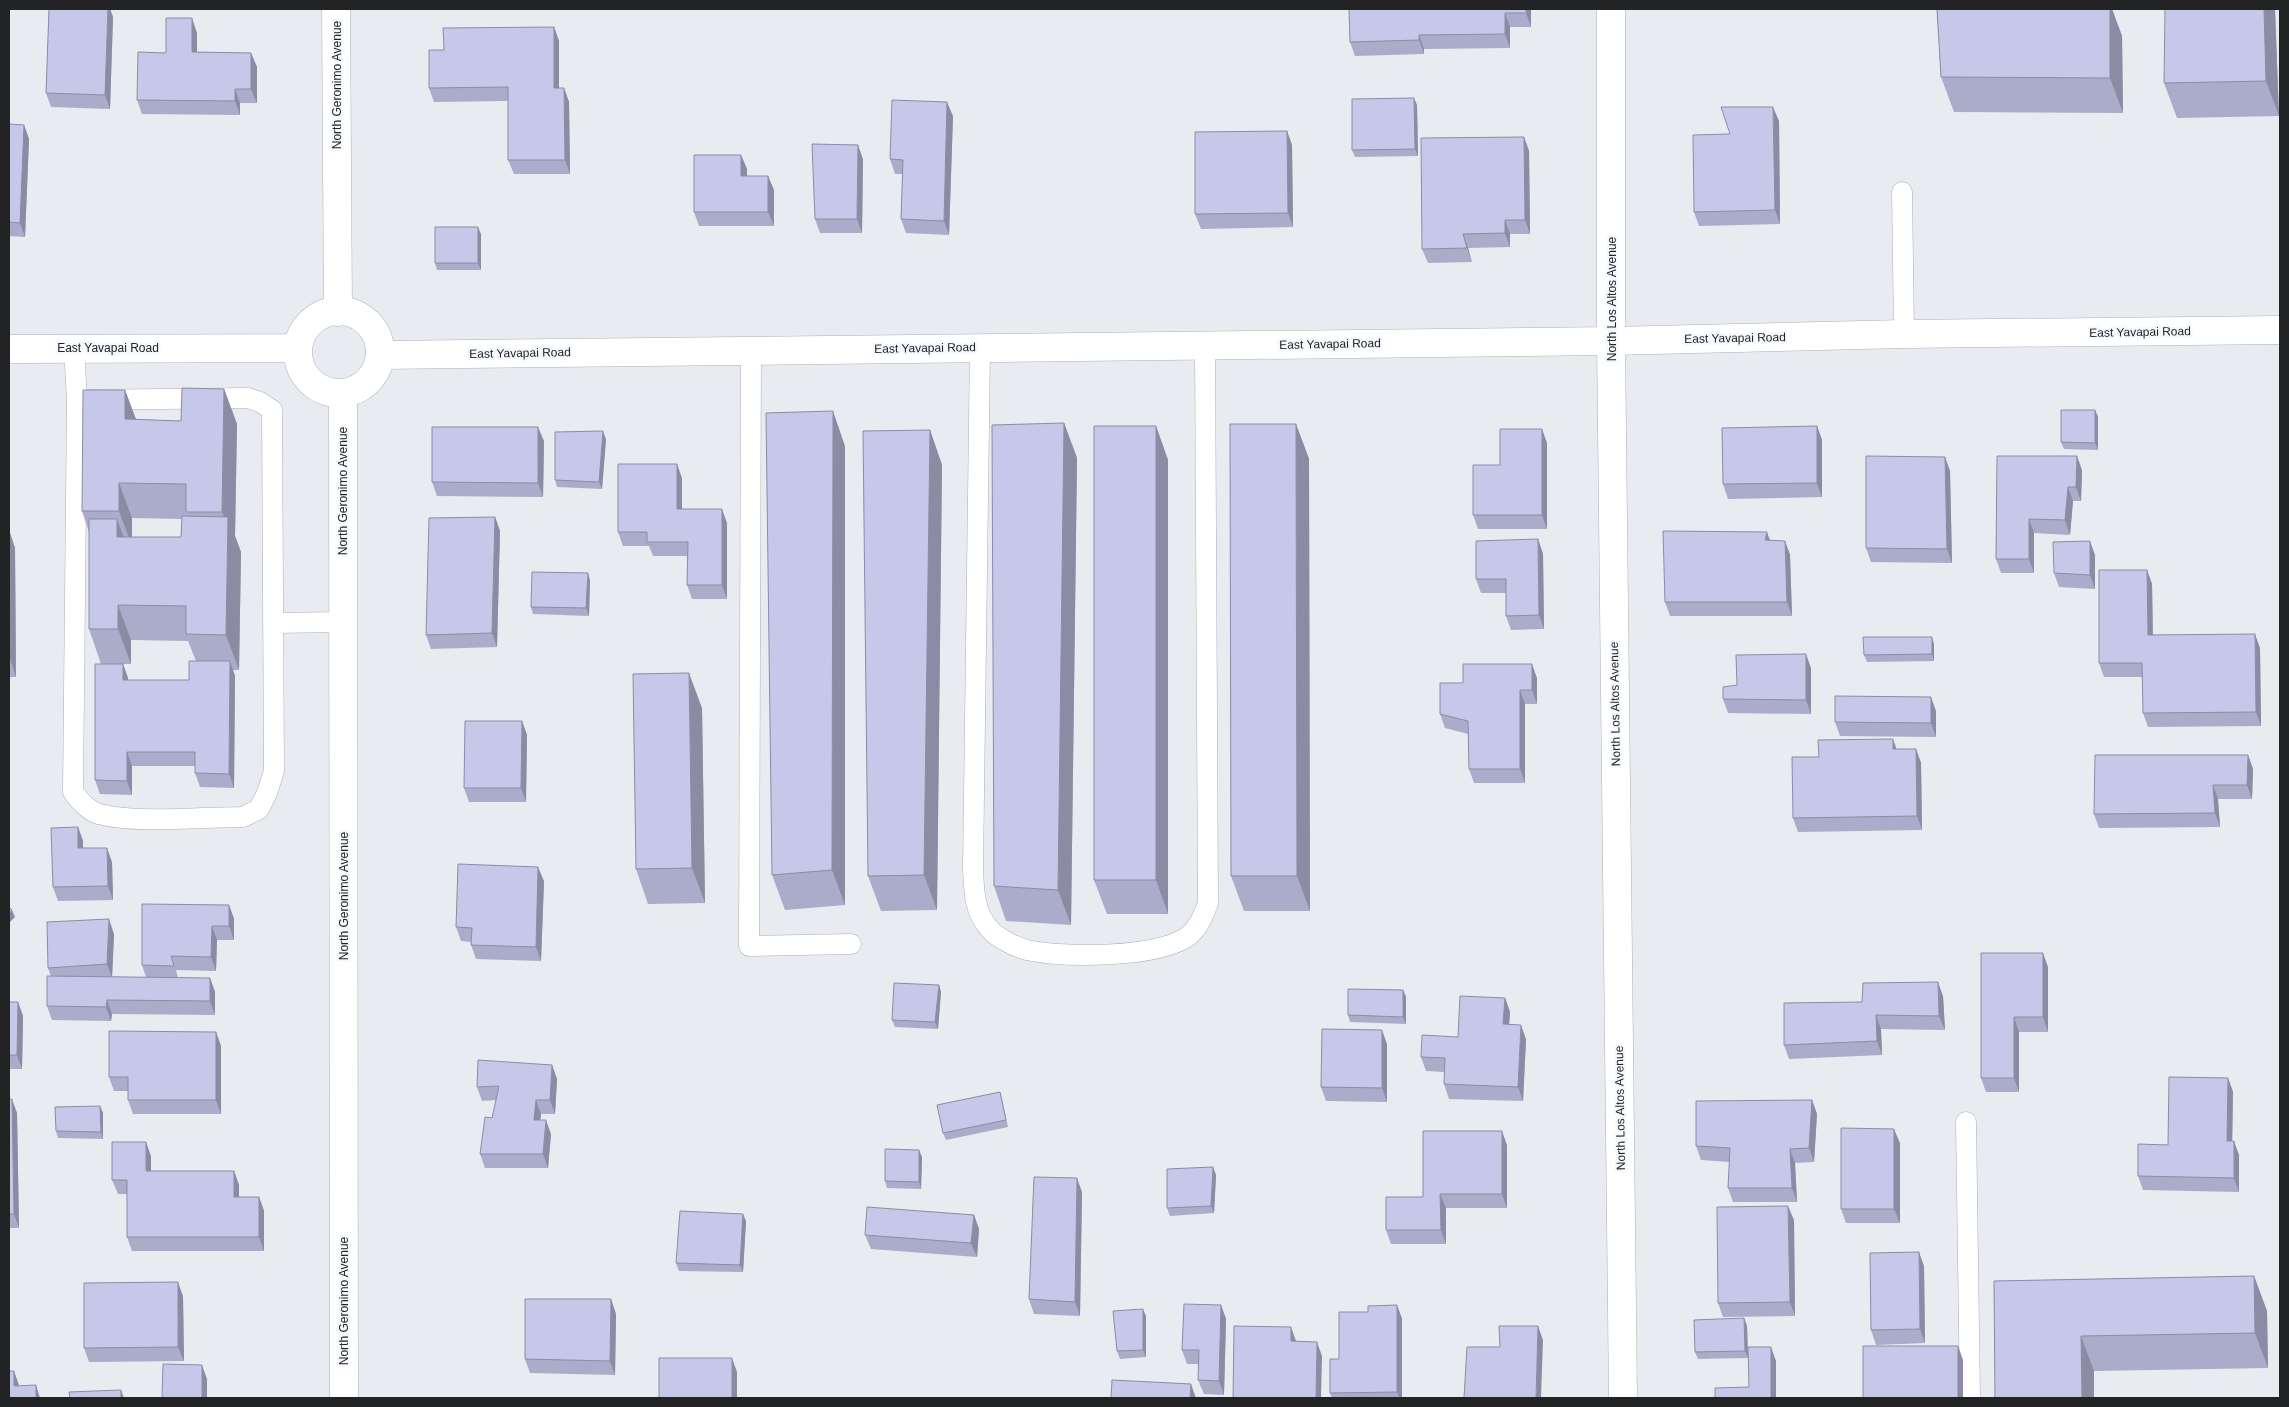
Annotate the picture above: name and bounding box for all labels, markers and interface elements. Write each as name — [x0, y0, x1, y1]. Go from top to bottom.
street label: North Geronimo Avenue — [330, 20, 344, 149]
street label: North Los Altos Avenue — [1605, 236, 1619, 361]
street label: East Yavapai Road — [2089, 324, 2191, 340]
street label: East Yavapai Road — [1684, 330, 1786, 346]
street label: East Yavapai Road — [1279, 336, 1381, 352]
street label: East Yavapai Road — [874, 340, 976, 356]
street label: East Yavapai Road — [57, 341, 159, 355]
street label: East Yavapai Road — [469, 345, 571, 361]
street label: North Geronimo Avenue — [336, 426, 350, 555]
street label: North Los Altos Avenue — [1607, 641, 1623, 766]
street label: North Geronimo Avenue — [337, 831, 351, 960]
street label: North Los Altos Avenue — [1612, 1045, 1628, 1170]
street label: North Geronimo Avenue — [337, 1236, 351, 1365]

